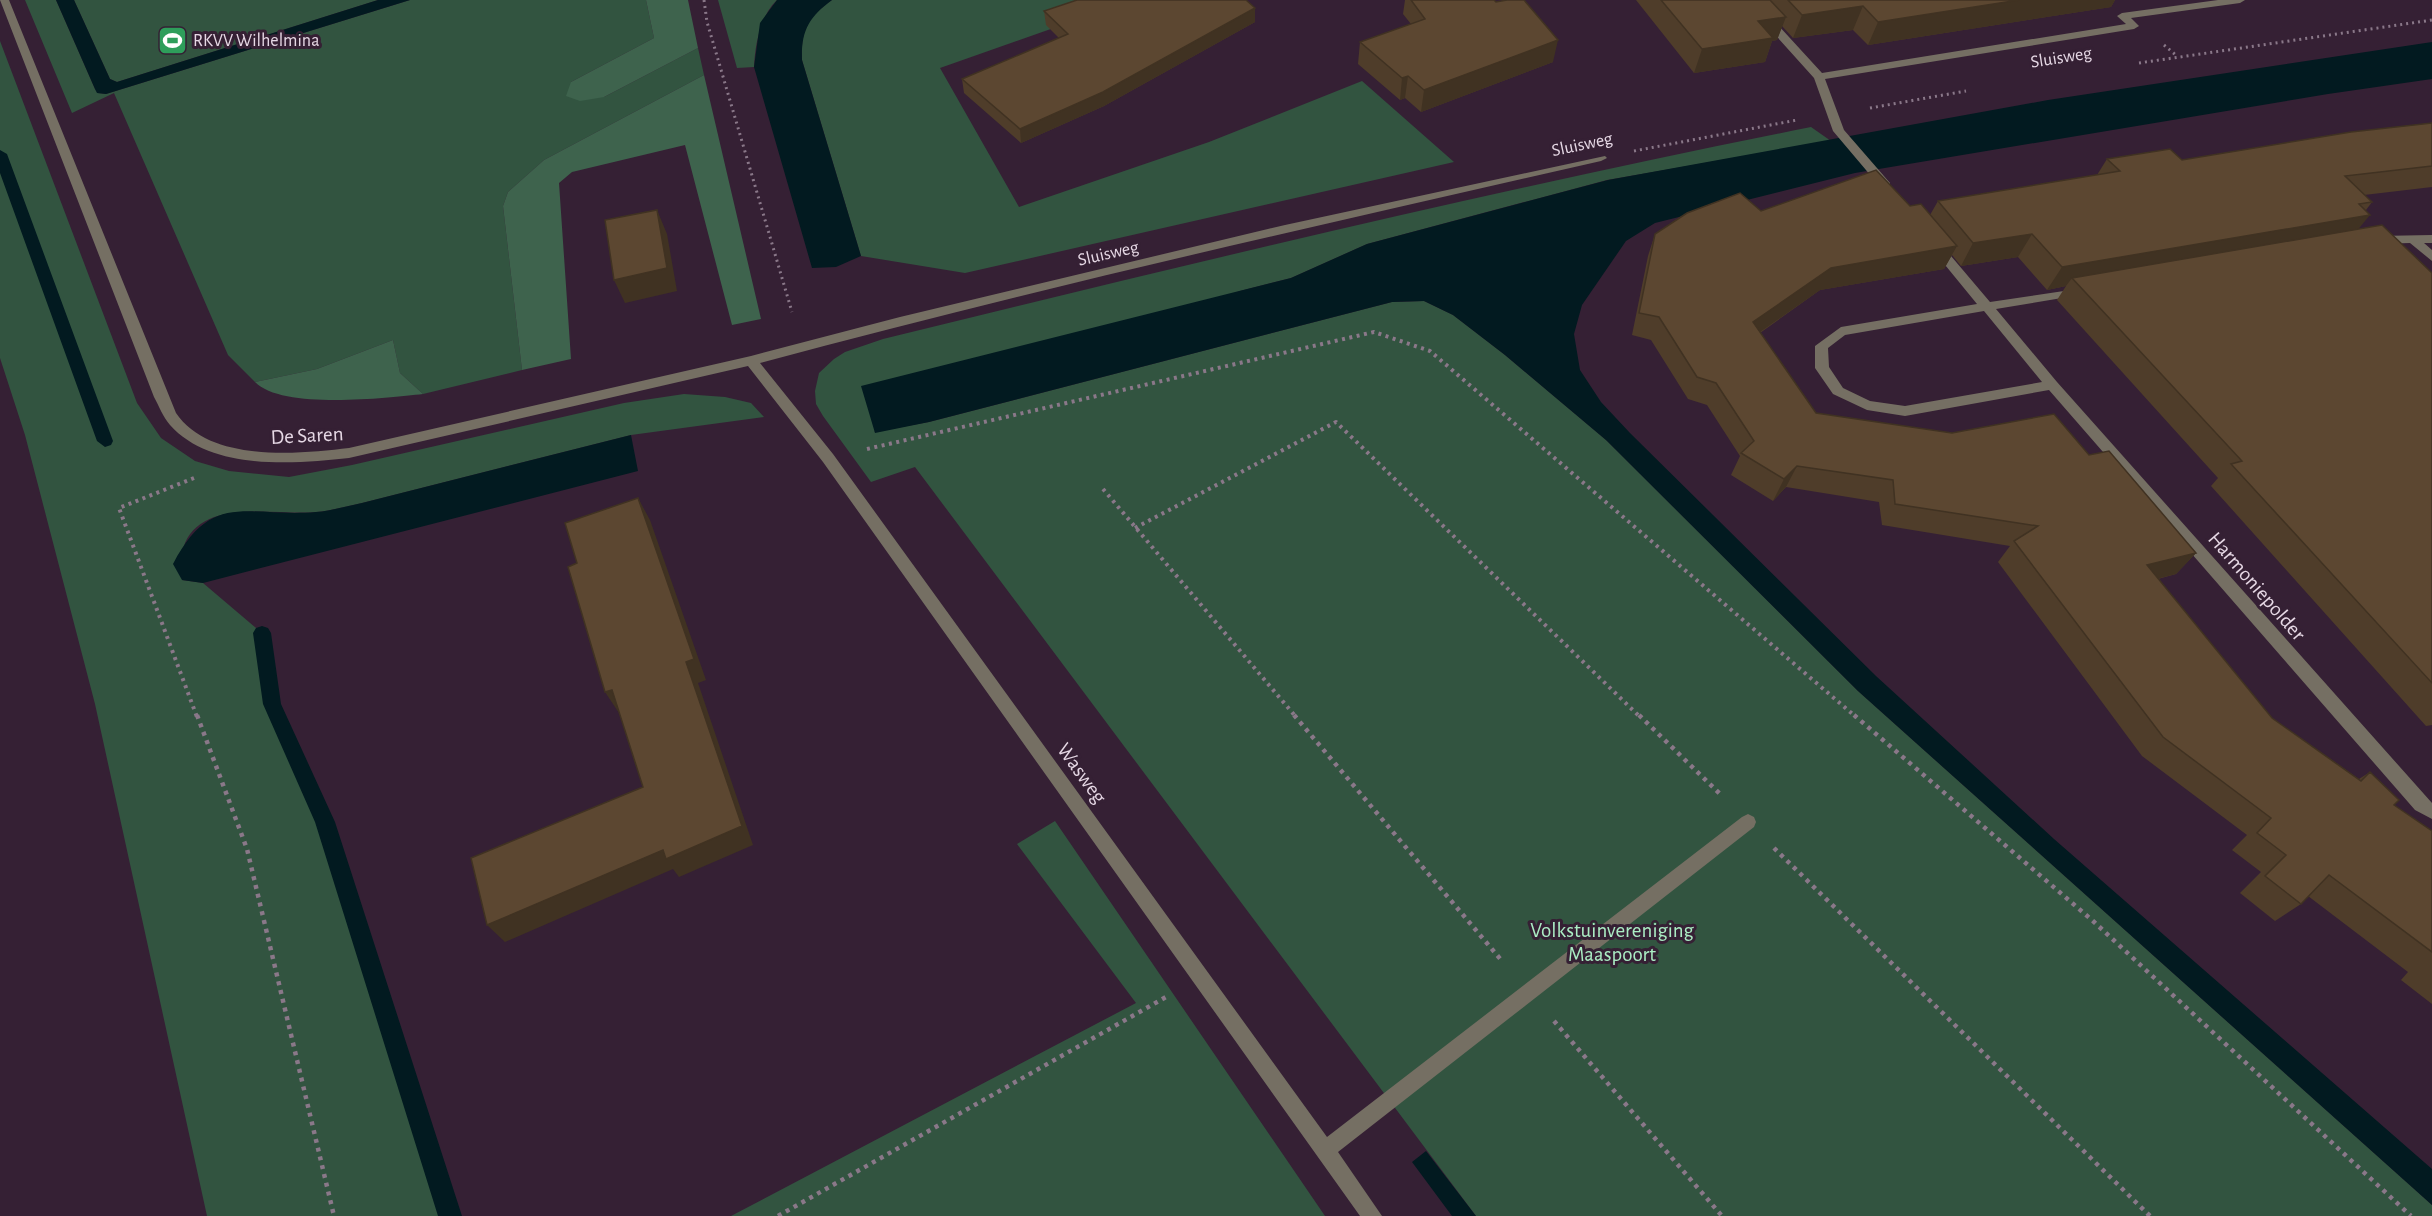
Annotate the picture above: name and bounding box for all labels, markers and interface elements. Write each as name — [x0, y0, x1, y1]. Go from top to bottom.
sports icon: RKVV Wilhelmina — [156, 24, 188, 56]
place label: RKVV Wilhelmina — [193, 32, 319, 50]
street label: Sluisweg — [2029, 44, 2093, 72]
street label: Sluisweg — [1550, 130, 1614, 160]
street label: Sluisweg — [1076, 238, 1141, 270]
street label: De Saren — [270, 423, 344, 448]
street label: Harmoniepolder — [2204, 528, 2309, 645]
street label: Wasweg — [1053, 739, 1111, 808]
park label: Volkstuinvereniging Maaspoort — [1530, 920, 1695, 965]

